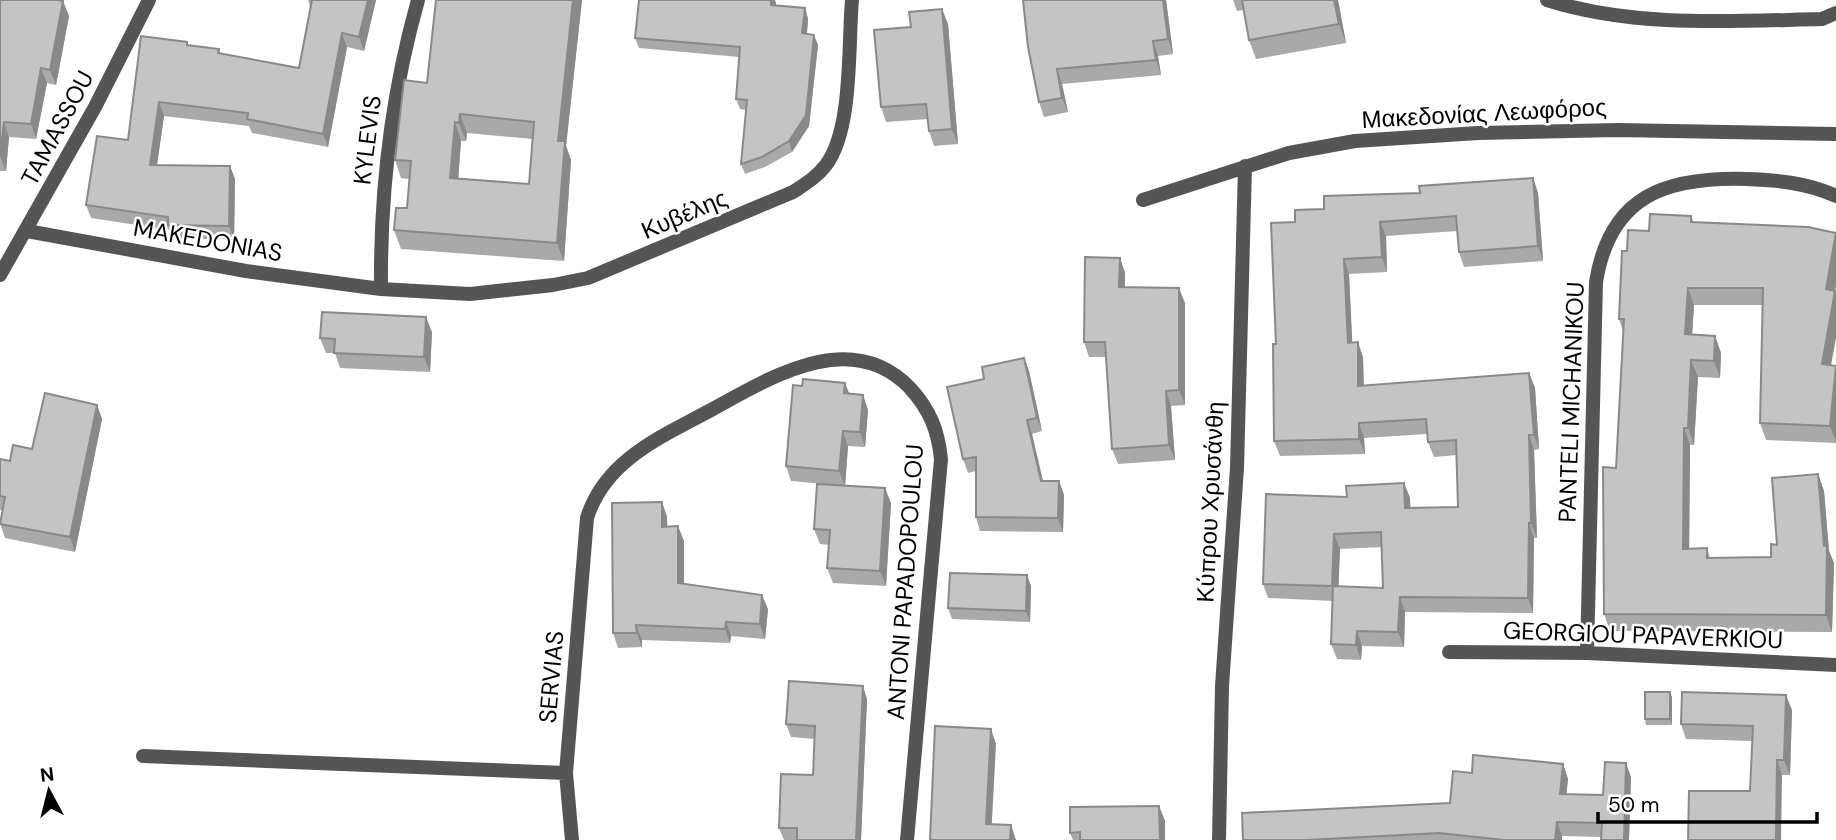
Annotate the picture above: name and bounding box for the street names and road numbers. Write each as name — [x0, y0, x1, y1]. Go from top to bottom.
street label: TAMASSOU — [14, 65, 100, 191]
street label: Μακεδονίας Λεωφόρος — [1361, 91, 1607, 135]
street label: KYLEVIS — [346, 94, 388, 186]
street label: Κυβέλης — [636, 182, 732, 246]
street label: MAKEDONIAS — [131, 212, 285, 268]
street label: PANTELI MICHANIKOU — [1551, 281, 1591, 523]
street label: Κύπρου Χρυσάνθη — [1189, 401, 1231, 603]
street label: ANTONI PAPADOPOULOU — [880, 443, 930, 721]
street label: GEORGIOU PAPAVERKIOU — [1503, 615, 1783, 655]
street label: SERVIAS — [532, 630, 570, 724]

